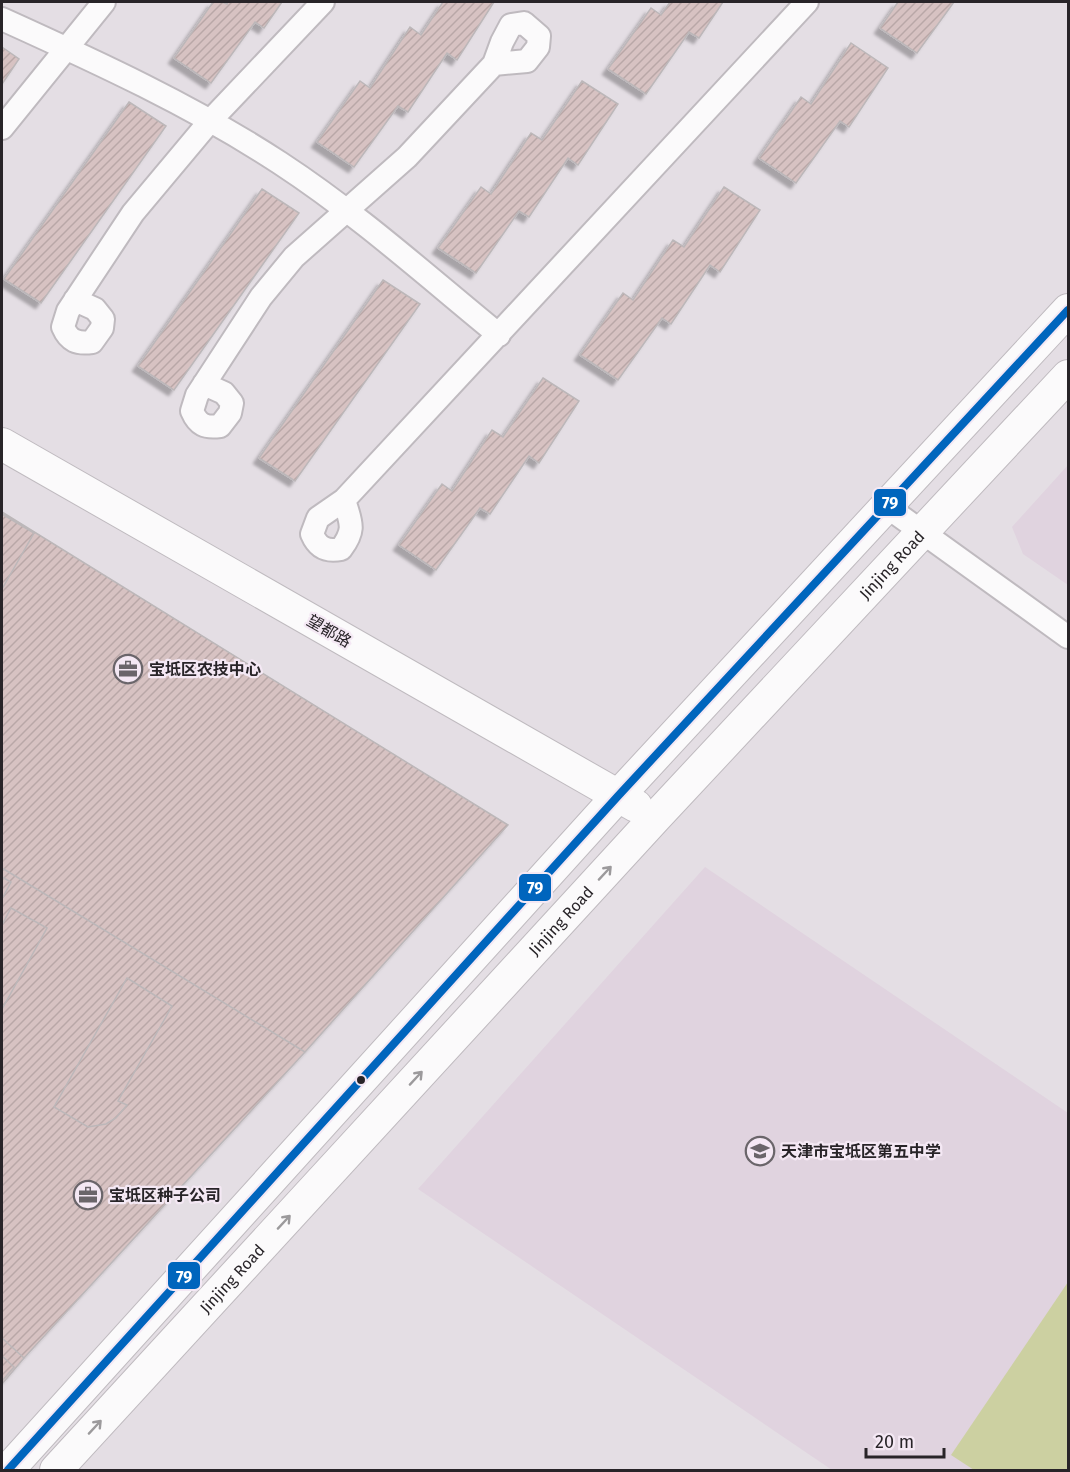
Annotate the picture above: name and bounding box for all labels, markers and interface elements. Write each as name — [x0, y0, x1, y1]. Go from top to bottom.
line badge: 79 — [873, 488, 907, 517]
text: 79 — [882, 493, 898, 512]
street label: Jinjing Road — [855, 527, 928, 603]
street label: 望都路 — [303, 611, 355, 651]
office icon: 宝坻区农技中心 — [112, 653, 144, 685]
place label: 宝坻区农技中心 — [149, 660, 261, 679]
one-way arrow — [598, 866, 612, 881]
line badge: 79 — [518, 873, 552, 902]
text: 79 — [527, 878, 543, 897]
street label: Jinjing Road — [524, 882, 597, 959]
one-way arrow — [409, 1071, 423, 1086]
unlabelled marker — [355, 1074, 367, 1086]
school or university icon: 天津市宝坻区第五中学 — [744, 1135, 776, 1167]
place label: 天津市宝坻区第五中学 — [781, 1142, 941, 1161]
office icon: 宝坻区种子公司 — [72, 1179, 104, 1211]
place label: 宝坻区种子公司 — [109, 1186, 221, 1205]
one-way arrow — [277, 1215, 291, 1230]
street label: Jinjing Road — [196, 1240, 268, 1317]
line badge: 79 — [167, 1261, 201, 1290]
text: 79 — [176, 1267, 192, 1286]
one-way arrow — [88, 1420, 102, 1435]
scale bar — [866, 1421, 944, 1459]
text: 20 m — [875, 1431, 914, 1453]

